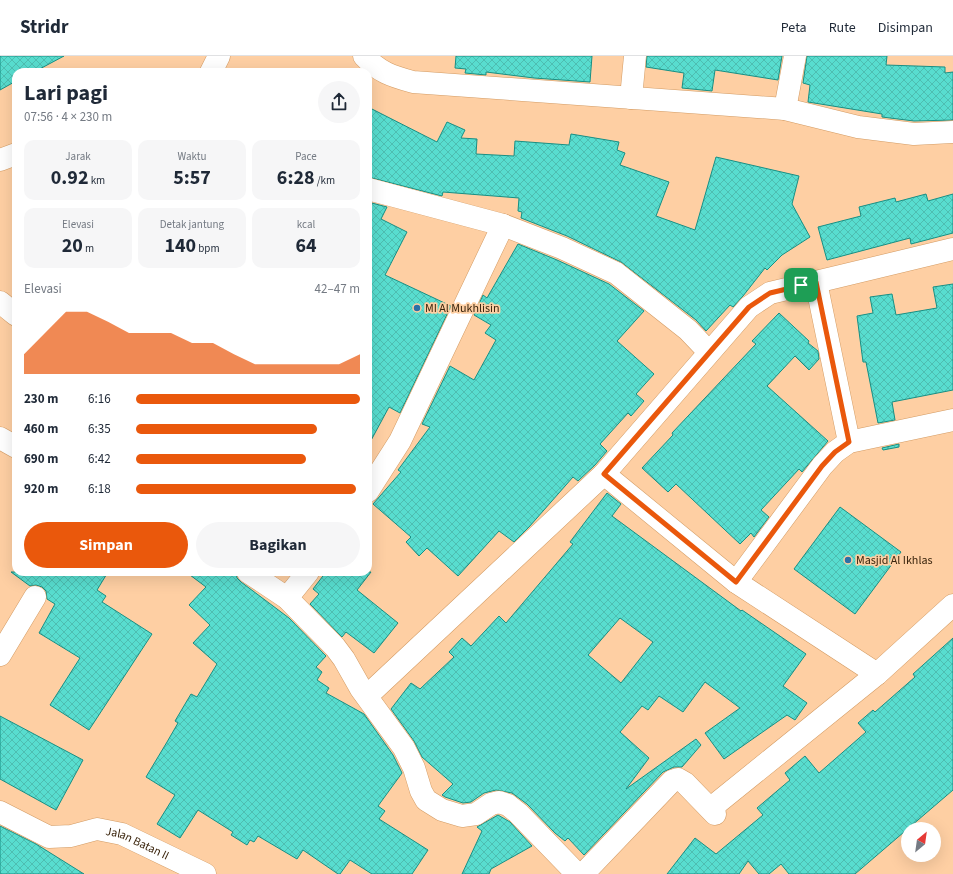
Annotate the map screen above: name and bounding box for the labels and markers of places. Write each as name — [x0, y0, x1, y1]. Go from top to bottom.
pin — [784, 268, 818, 302]
place label: MI Al Mukhlisin — [425, 300, 500, 317]
marker: MI Al Mukhlisin — [412, 303, 422, 313]
place label: Masjid Al Ikhlas — [856, 552, 933, 569]
marker: Masjid Al Ikhlas — [843, 555, 853, 565]

